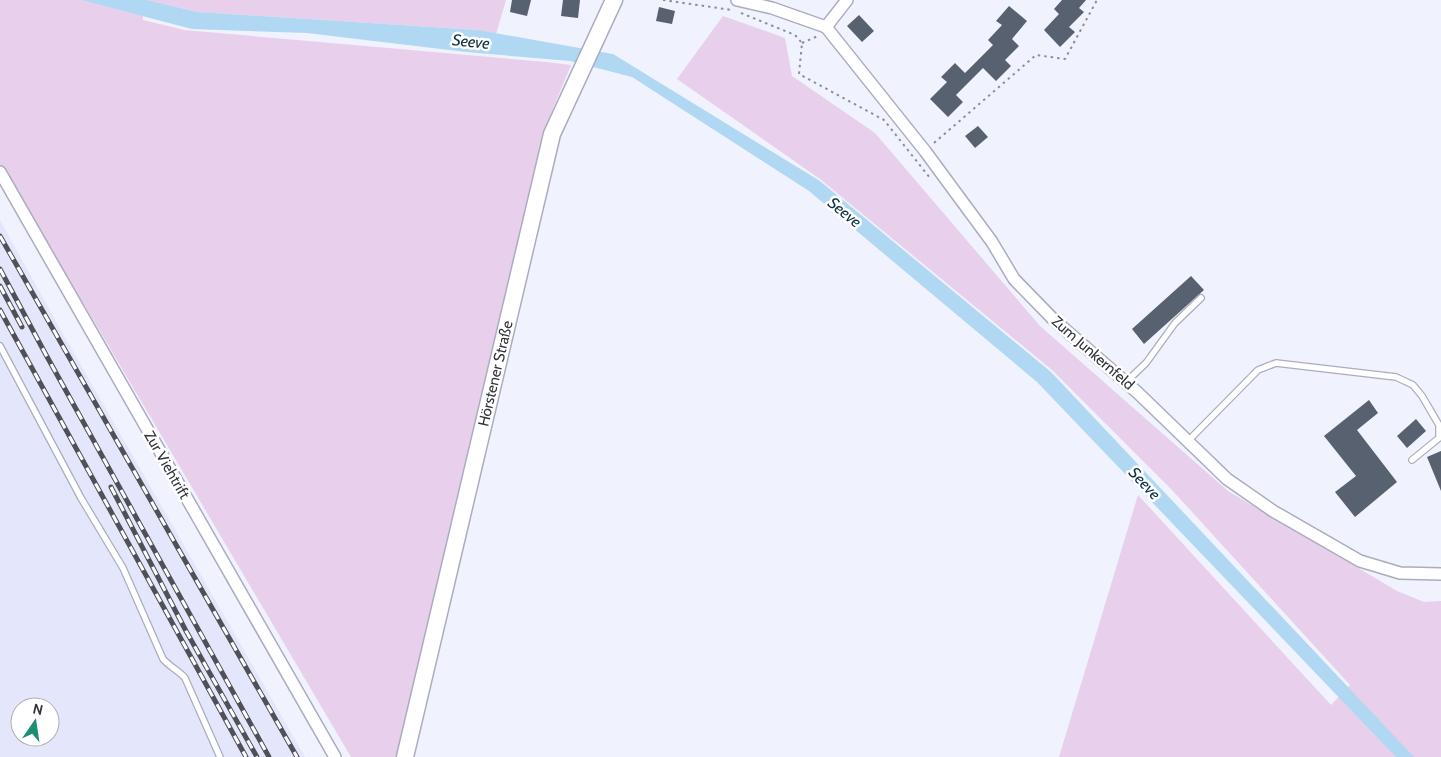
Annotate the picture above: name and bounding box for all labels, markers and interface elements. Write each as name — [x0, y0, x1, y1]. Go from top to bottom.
water label: Seeve — [451, 30, 491, 53]
water label: Seeve — [824, 193, 865, 232]
street label: Zum Junkernfeld — [1048, 312, 1138, 394]
street label: Hörstener Straße — [474, 318, 517, 428]
street label: Zur Viehtrift — [140, 428, 194, 502]
water label: Seeve — [1125, 463, 1164, 504]
north arrow — [10, 697, 60, 747]
text: N — [31, 699, 45, 719]

